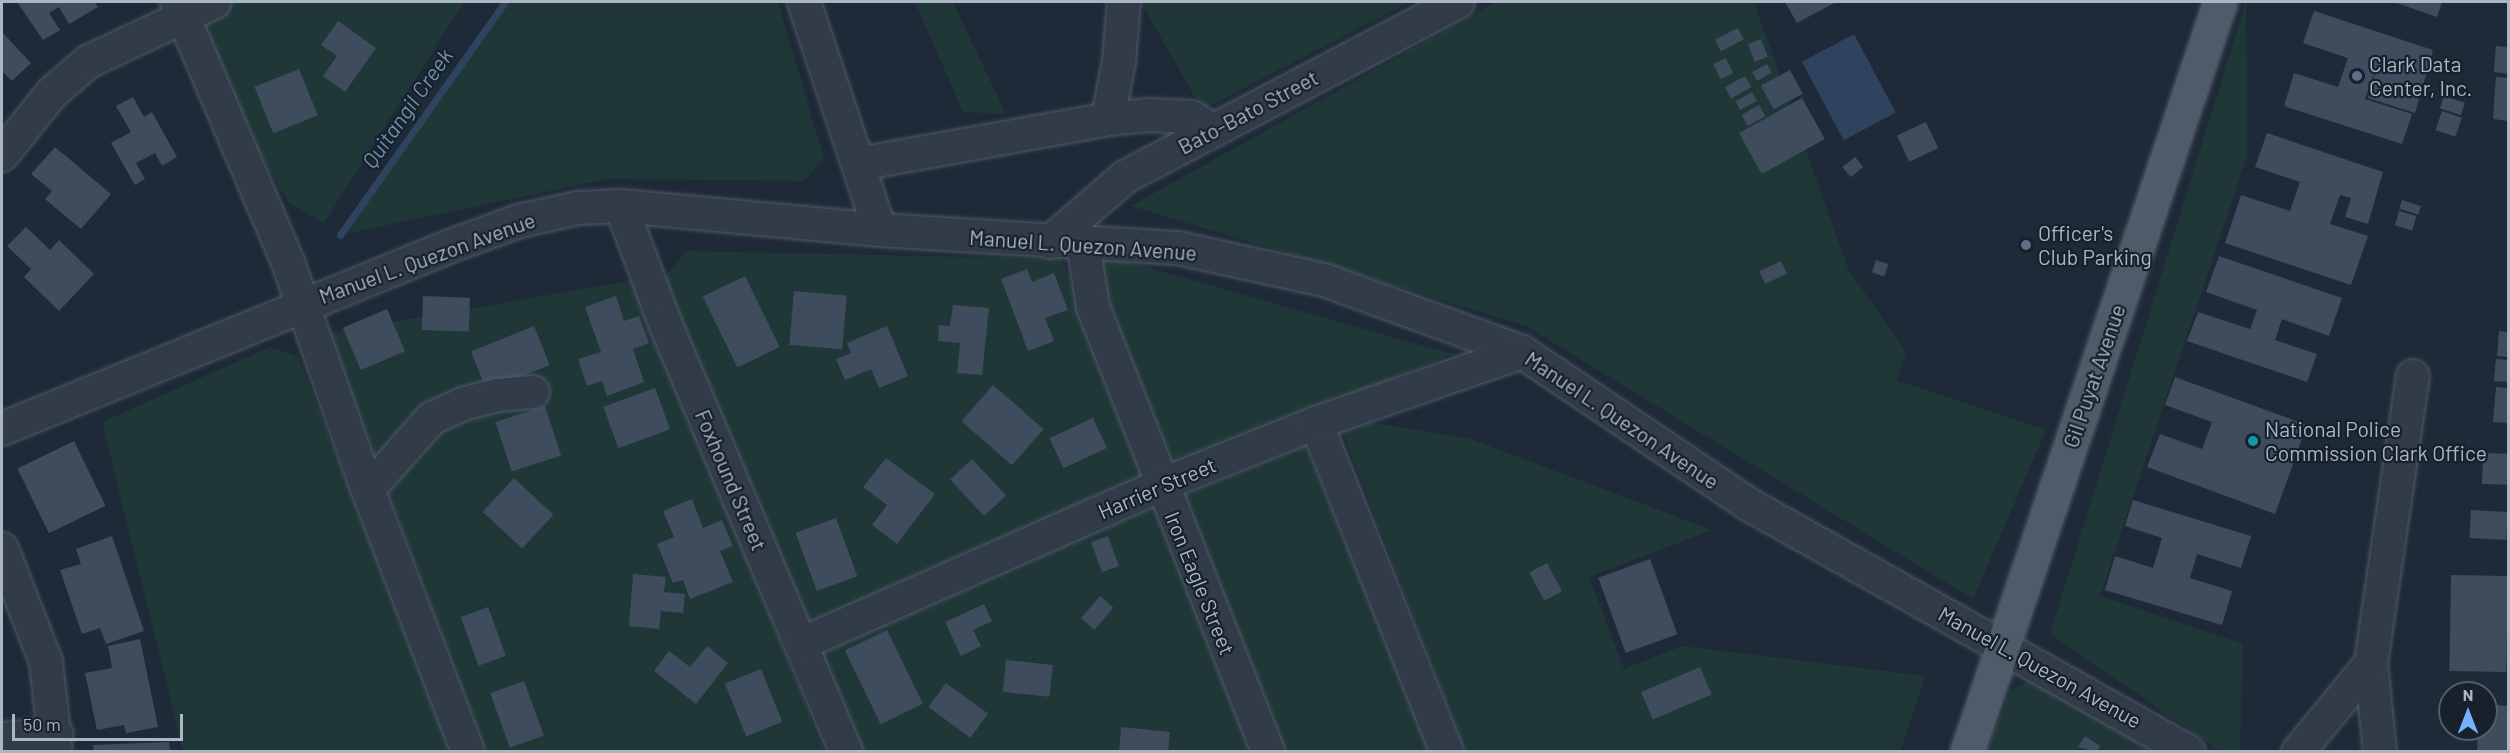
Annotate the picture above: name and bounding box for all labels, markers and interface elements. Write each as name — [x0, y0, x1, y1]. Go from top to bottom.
water label: Quitangil Creek — [356, 43, 458, 173]
place label: Clark Data Center, Inc. — [2369, 51, 2472, 101]
street label: Bato-Bato Street — [1174, 65, 1322, 159]
marker: Clark Data Center, Inc. — [2350, 69, 2364, 83]
street label: Manuel L. Quezon Avenue — [316, 207, 538, 309]
place label: Officer's Club Parking — [2038, 220, 2152, 270]
street label: Manuel L. Quezon Avenue — [968, 224, 1198, 266]
marker: Officer's Club Parking — [2019, 238, 2033, 252]
street label: Gil Puyat Avenue — [2058, 301, 2130, 451]
street label: Manuel L. Quezon Avenue — [1520, 346, 1724, 494]
street label: Foxhound Street — [690, 406, 772, 554]
place label: National Police Commission Clark Office — [2265, 416, 2487, 466]
marker: National Police Commission Clark Office — [2246, 434, 2260, 448]
street label: Harrier Street — [1094, 452, 1220, 524]
street label: Iron Eagle Street — [1160, 508, 1240, 658]
street label: Manuel L. Quezon Avenue — [1934, 601, 2146, 733]
north arrow — [2438, 681, 2498, 741]
text: N — [2463, 685, 2473, 704]
scale bar — [15, 702, 186, 740]
text: 50 m — [23, 713, 61, 735]

